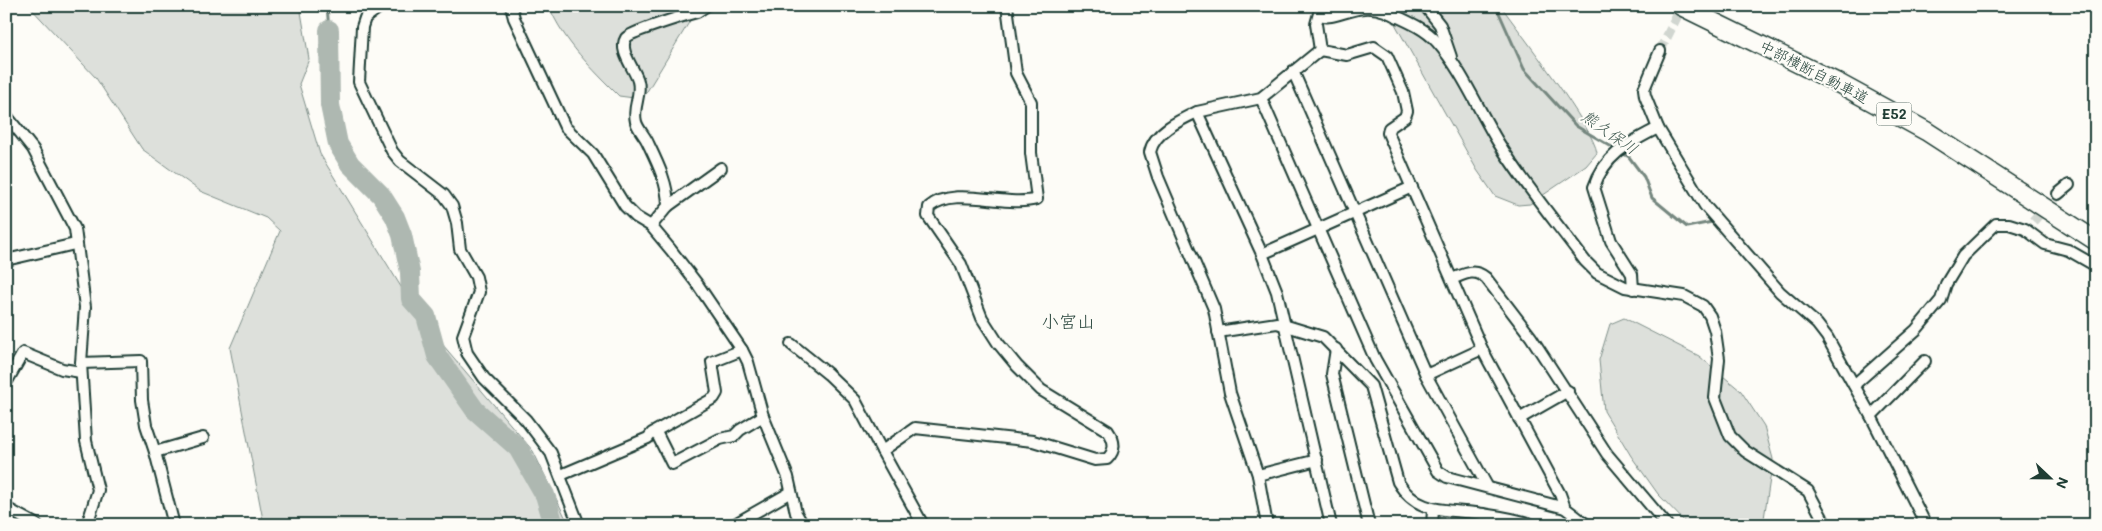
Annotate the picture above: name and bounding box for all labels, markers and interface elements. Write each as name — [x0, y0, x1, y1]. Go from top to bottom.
street label: 中部横断自動車道 — [1756, 35, 1872, 107]
road number: E52 — [1876, 102, 1912, 126]
water label: 熊久保川 — [1578, 105, 1643, 159]
district label: 小宮山 — [1041, 309, 1095, 333]
north arrow — [2024, 454, 2074, 504]
text: N — [2052, 475, 2073, 492]

